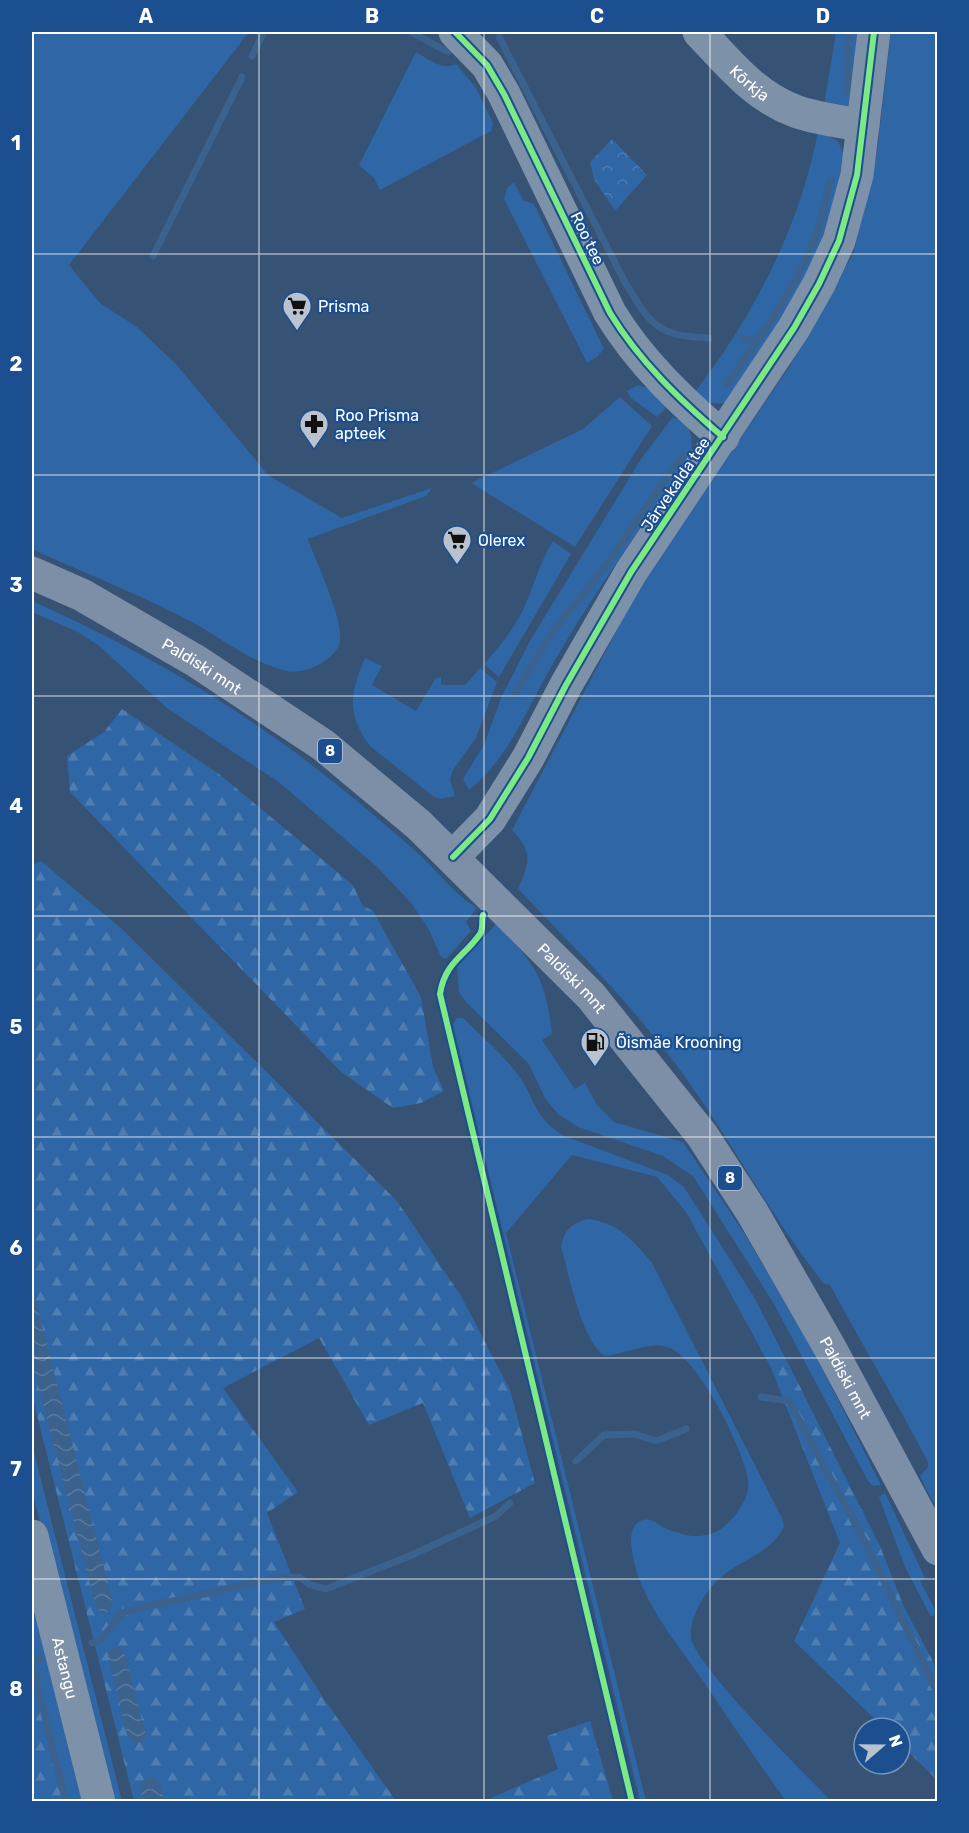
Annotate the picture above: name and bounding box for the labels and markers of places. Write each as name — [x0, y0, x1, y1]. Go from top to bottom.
supermarket icon: Prisma — [281, 290, 313, 332]
place label: Prisma — [318, 297, 369, 316]
place label: Roo Prisma apteek — [335, 406, 419, 443]
pharmacy icon: Roo Prisma apteek — [298, 408, 330, 450]
supermarket icon: Olerex — [441, 524, 473, 566]
place label: Olerex — [478, 531, 525, 550]
fuel station icon: Õismäe Krooning — [579, 1026, 611, 1068]
place label: Õismäe Krooning — [616, 1032, 742, 1052]

